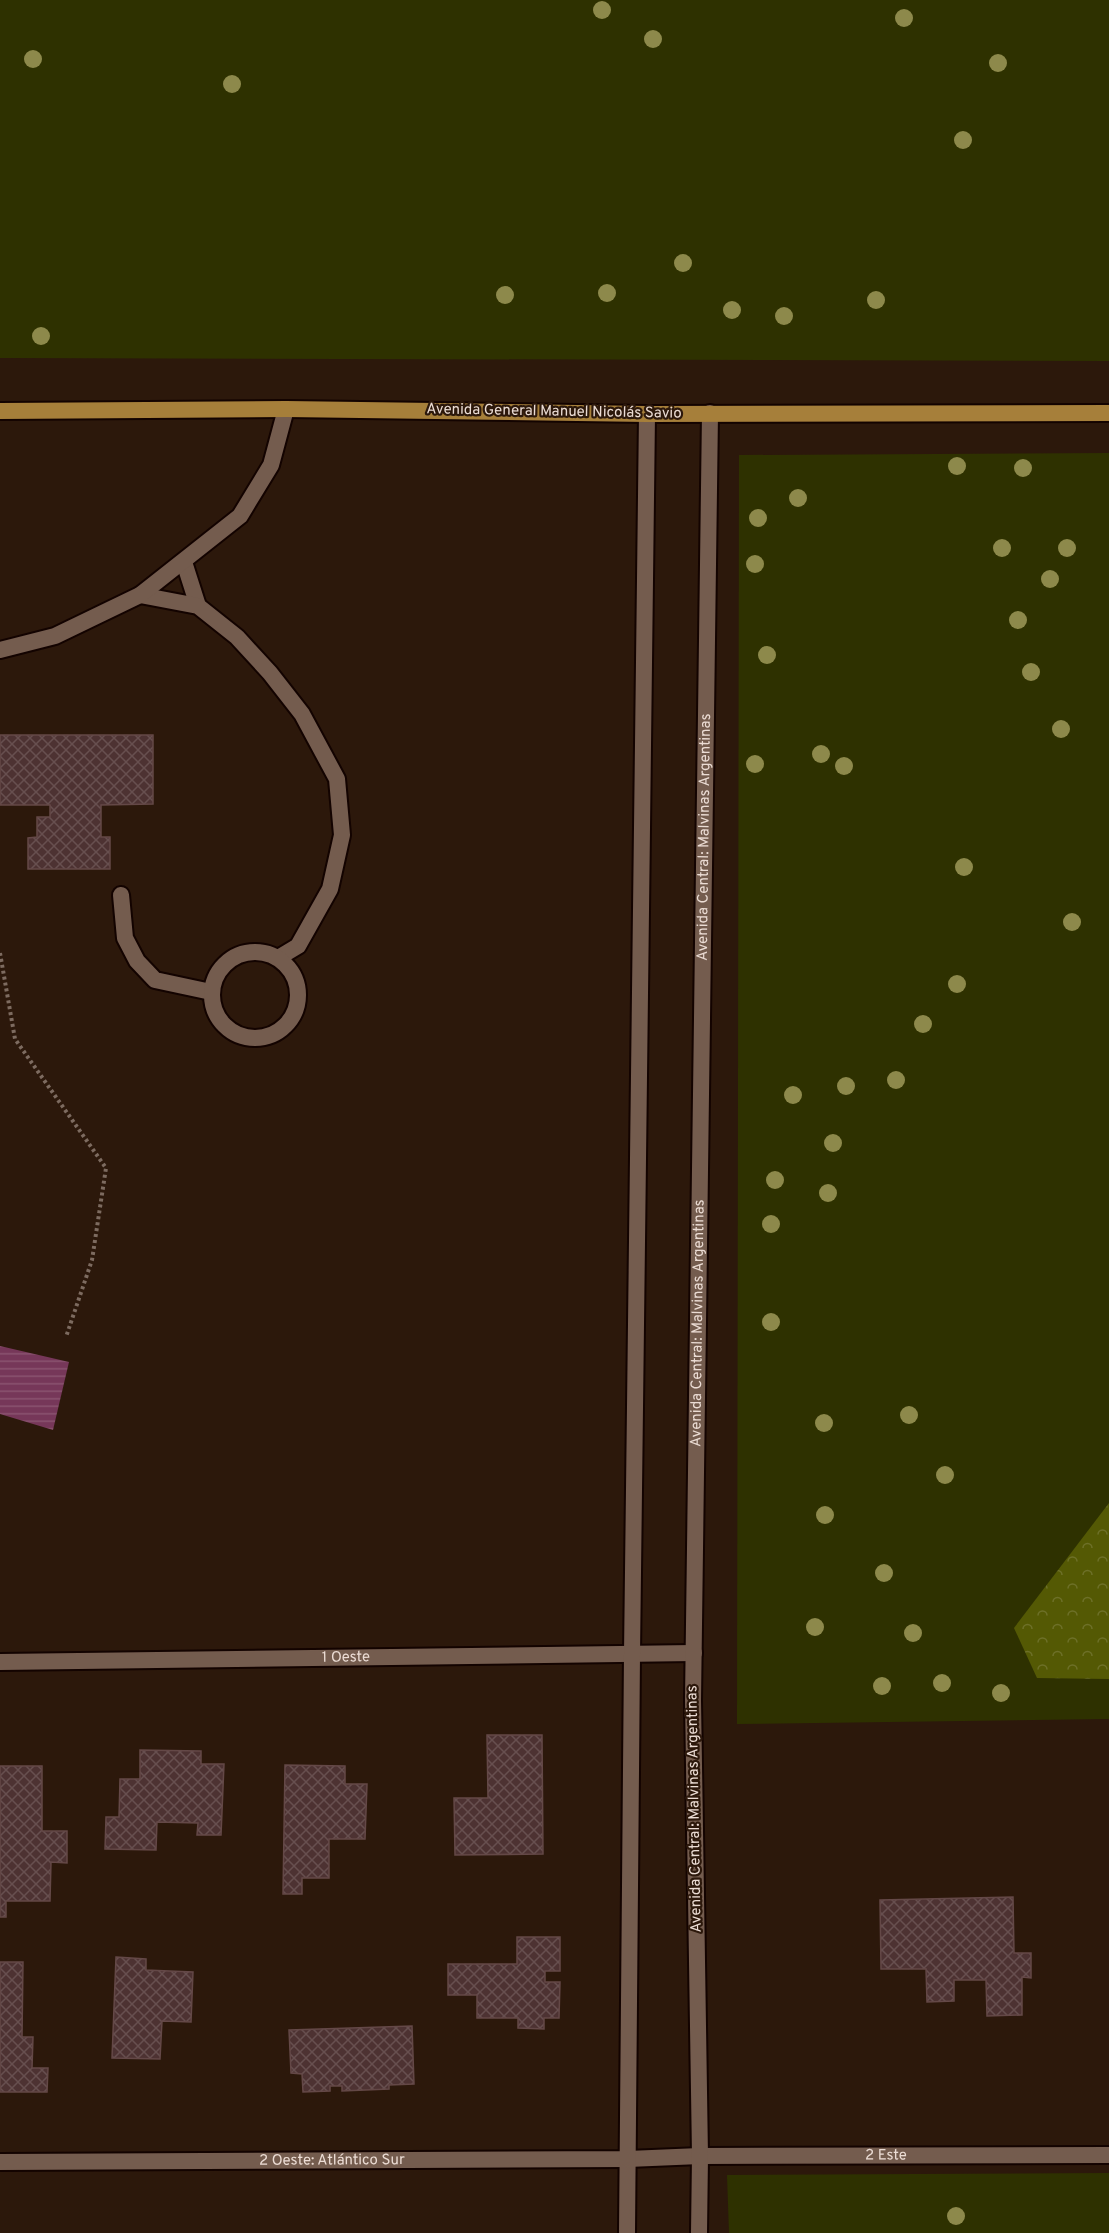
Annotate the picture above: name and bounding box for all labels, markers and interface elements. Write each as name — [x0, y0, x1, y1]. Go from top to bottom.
street label: Avenida General Manuel Nicolás Savio — [426, 400, 682, 424]
street label: Avenida Central: Malvinas Argentinas — [693, 713, 716, 961]
street label: Avenida Central: Malvinas Argentinas — [687, 1199, 709, 1447]
street label: 1 Oeste — [322, 1648, 370, 1667]
street label: Avenida Central: Malvinas Argentinas — [683, 1685, 707, 1933]
street label: 2 Este — [865, 2146, 907, 2165]
street label: 2 Oeste: Atlántico Sur — [259, 2151, 405, 2170]

